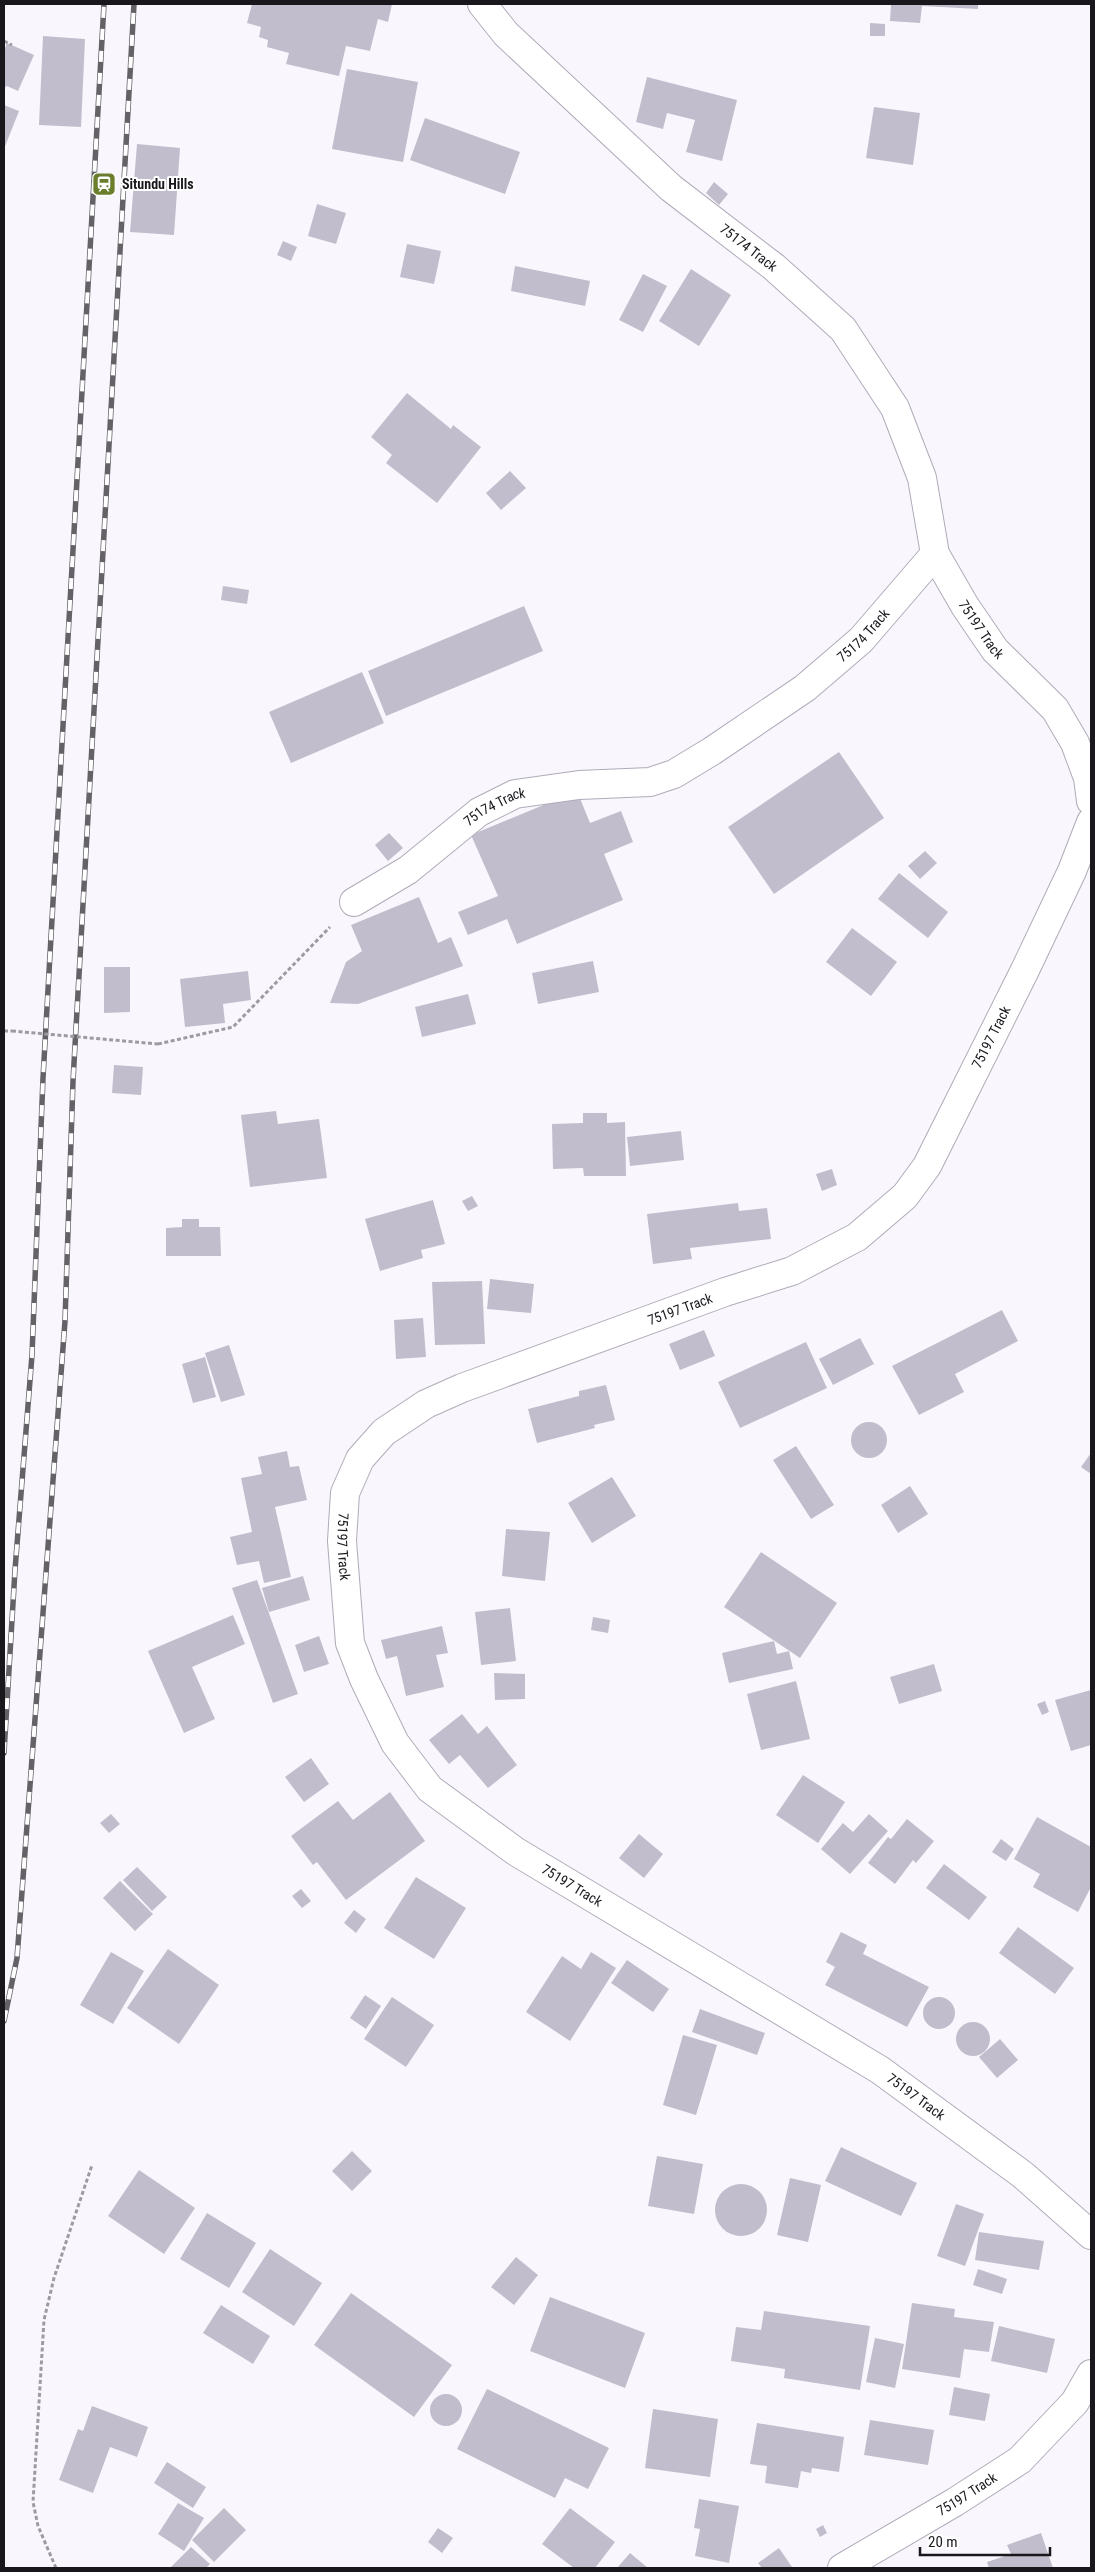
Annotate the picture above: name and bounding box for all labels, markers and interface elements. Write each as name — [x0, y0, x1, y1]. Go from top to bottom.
station icon: Situndu Hills — [91, 171, 117, 197]
place label: Situndu Hills — [122, 176, 194, 192]
street label: 75174 Track — [717, 221, 781, 275]
street label: 75197 Track — [955, 597, 1008, 663]
street label: 75174 Track — [834, 605, 893, 665]
street label: 75174 Track — [460, 785, 527, 829]
street label: 75197 Track — [968, 1003, 1014, 1071]
street label: 75197 Track — [645, 1290, 715, 1328]
street label: 75197 Track — [334, 1512, 353, 1582]
street label: 75197 Track — [539, 1861, 606, 1910]
street label: 75197 Track — [884, 2070, 949, 2123]
street label: 75197 Track — [934, 2469, 1000, 2519]
scale bar — [920, 2524, 1050, 2556]
text: 20 m — [928, 2533, 958, 2551]

